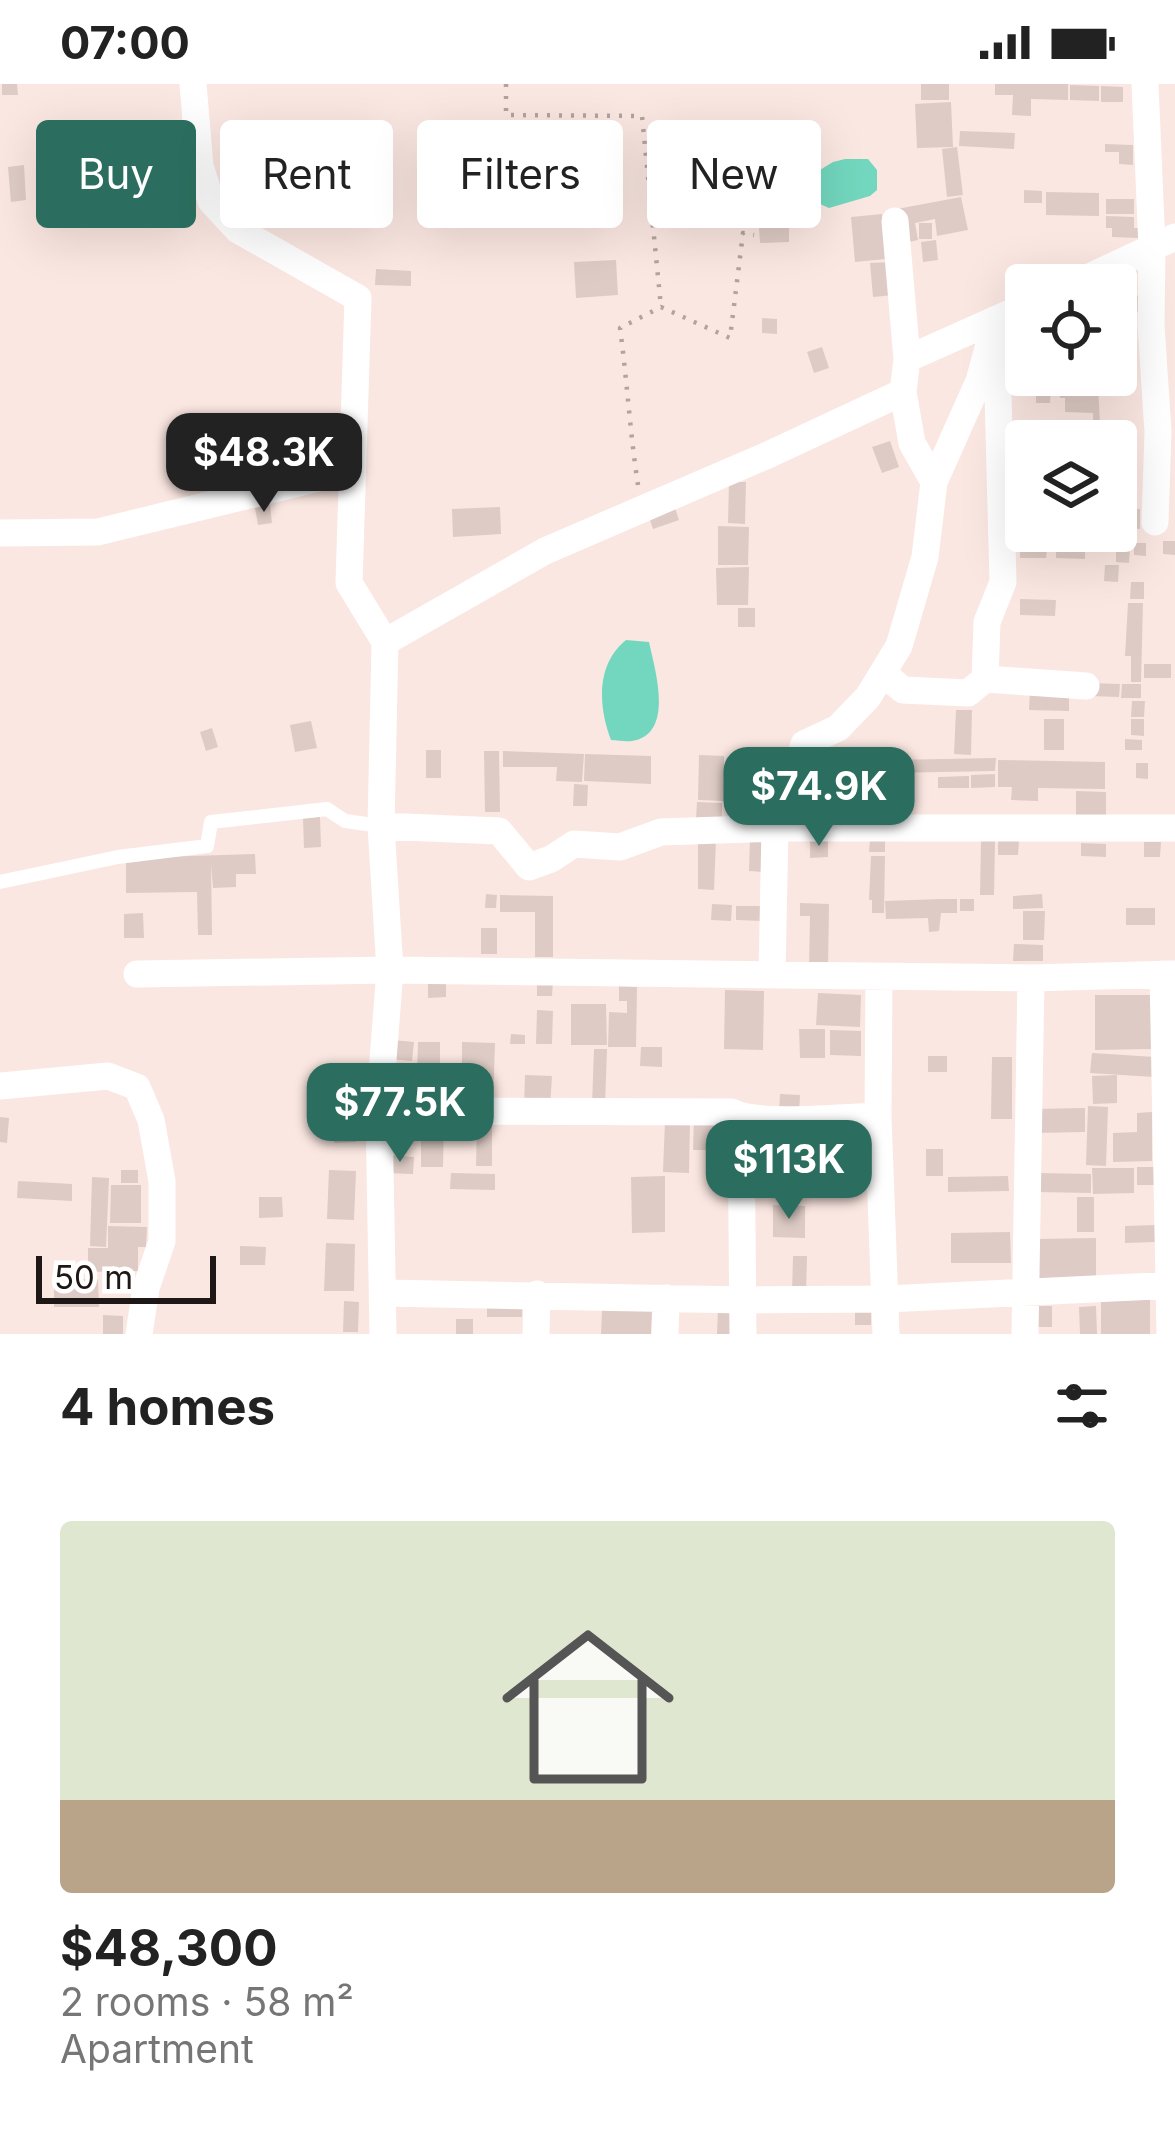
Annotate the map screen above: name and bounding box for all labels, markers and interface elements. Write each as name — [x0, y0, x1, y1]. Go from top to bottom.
text: 07:00 — [60, 15, 190, 70]
chip: Buy — [36, 120, 196, 228]
chip: Rent — [220, 120, 393, 228]
chip: Filters — [417, 120, 623, 228]
chip: New — [647, 120, 821, 228]
map controls — [1005, 264, 1137, 552]
button: locate — [1005, 264, 1137, 396]
pin: $48.3K — [166, 413, 362, 515]
button: layers — [1005, 420, 1137, 552]
text: $48.3K — [193, 428, 335, 475]
pin: $74.9K — [721, 747, 917, 849]
text: $74.9K — [751, 762, 887, 809]
pin: $77.5K — [302, 1063, 498, 1165]
text: $77.5K — [334, 1078, 466, 1125]
pin: $113K — [705, 1120, 873, 1222]
text: $113K — [733, 1135, 845, 1182]
scale bar — [36, 1250, 216, 1303]
text: 50 m — [54, 1257, 133, 1297]
icon: filters — [1049, 1373, 1115, 1439]
text: 4 homes — [60, 1376, 275, 1437]
icon: home — [480, 1599, 696, 1815]
text: $48,300 — [60, 1917, 278, 1978]
text: 2 rooms · 58 m² — [60, 1978, 354, 2025]
text: Apartment — [60, 2025, 254, 2072]

